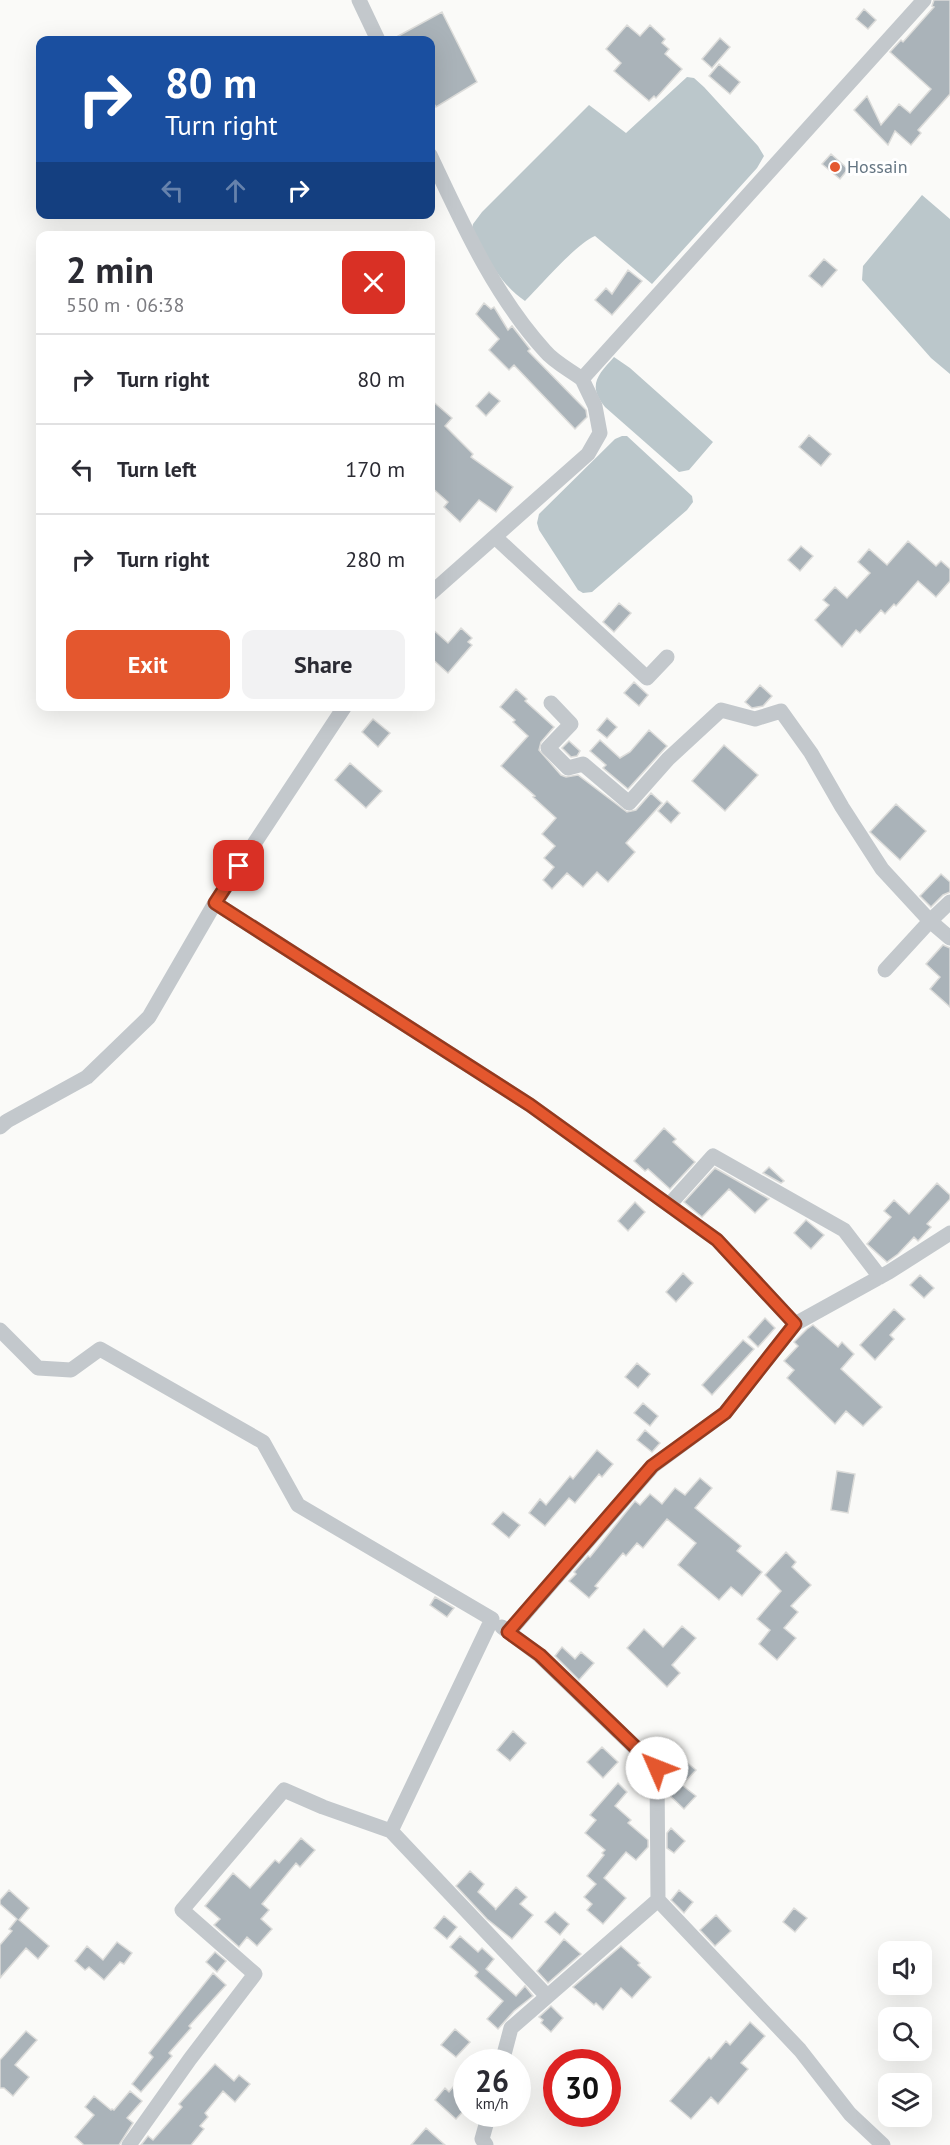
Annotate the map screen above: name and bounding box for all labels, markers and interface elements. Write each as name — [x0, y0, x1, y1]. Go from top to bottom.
text: 80 m — [165, 55, 257, 110]
icon: right — [66, 60, 144, 138]
text: Turn right — [165, 108, 278, 142]
place label: Hossain — [847, 155, 908, 178]
marker: Hossain — [828, 160, 842, 174]
icon: left — [156, 174, 189, 207]
icon: ahead — [219, 174, 252, 207]
icon: right — [282, 174, 315, 207]
text: 2 min — [66, 246, 154, 293]
button: close — [342, 251, 405, 314]
text: 550 m · 06:38 — [66, 292, 184, 318]
icon: right — [66, 363, 99, 396]
text: Turn right — [117, 365, 209, 393]
text: 80 m — [357, 365, 405, 393]
icon: left — [66, 453, 99, 486]
text: Turn left — [117, 455, 197, 483]
text: 170 m — [345, 455, 405, 483]
icon: right — [66, 543, 99, 576]
text: Turn right — [117, 545, 209, 573]
text: 280 m — [345, 545, 405, 573]
button: Exit — [66, 630, 230, 699]
button: Share — [242, 630, 405, 699]
pin — [213, 840, 264, 891]
icon: arrive — [222, 849, 255, 882]
position arrow — [625, 1736, 689, 1800]
map controls — [878, 1941, 932, 2127]
button: sound — [878, 1941, 932, 1995]
button: search — [878, 2007, 932, 2061]
speed limit sign: 30 — [543, 2049, 621, 2127]
text: 26 — [475, 2061, 509, 2100]
button: layers — [878, 2073, 932, 2127]
text: km/h — [476, 2094, 508, 2113]

